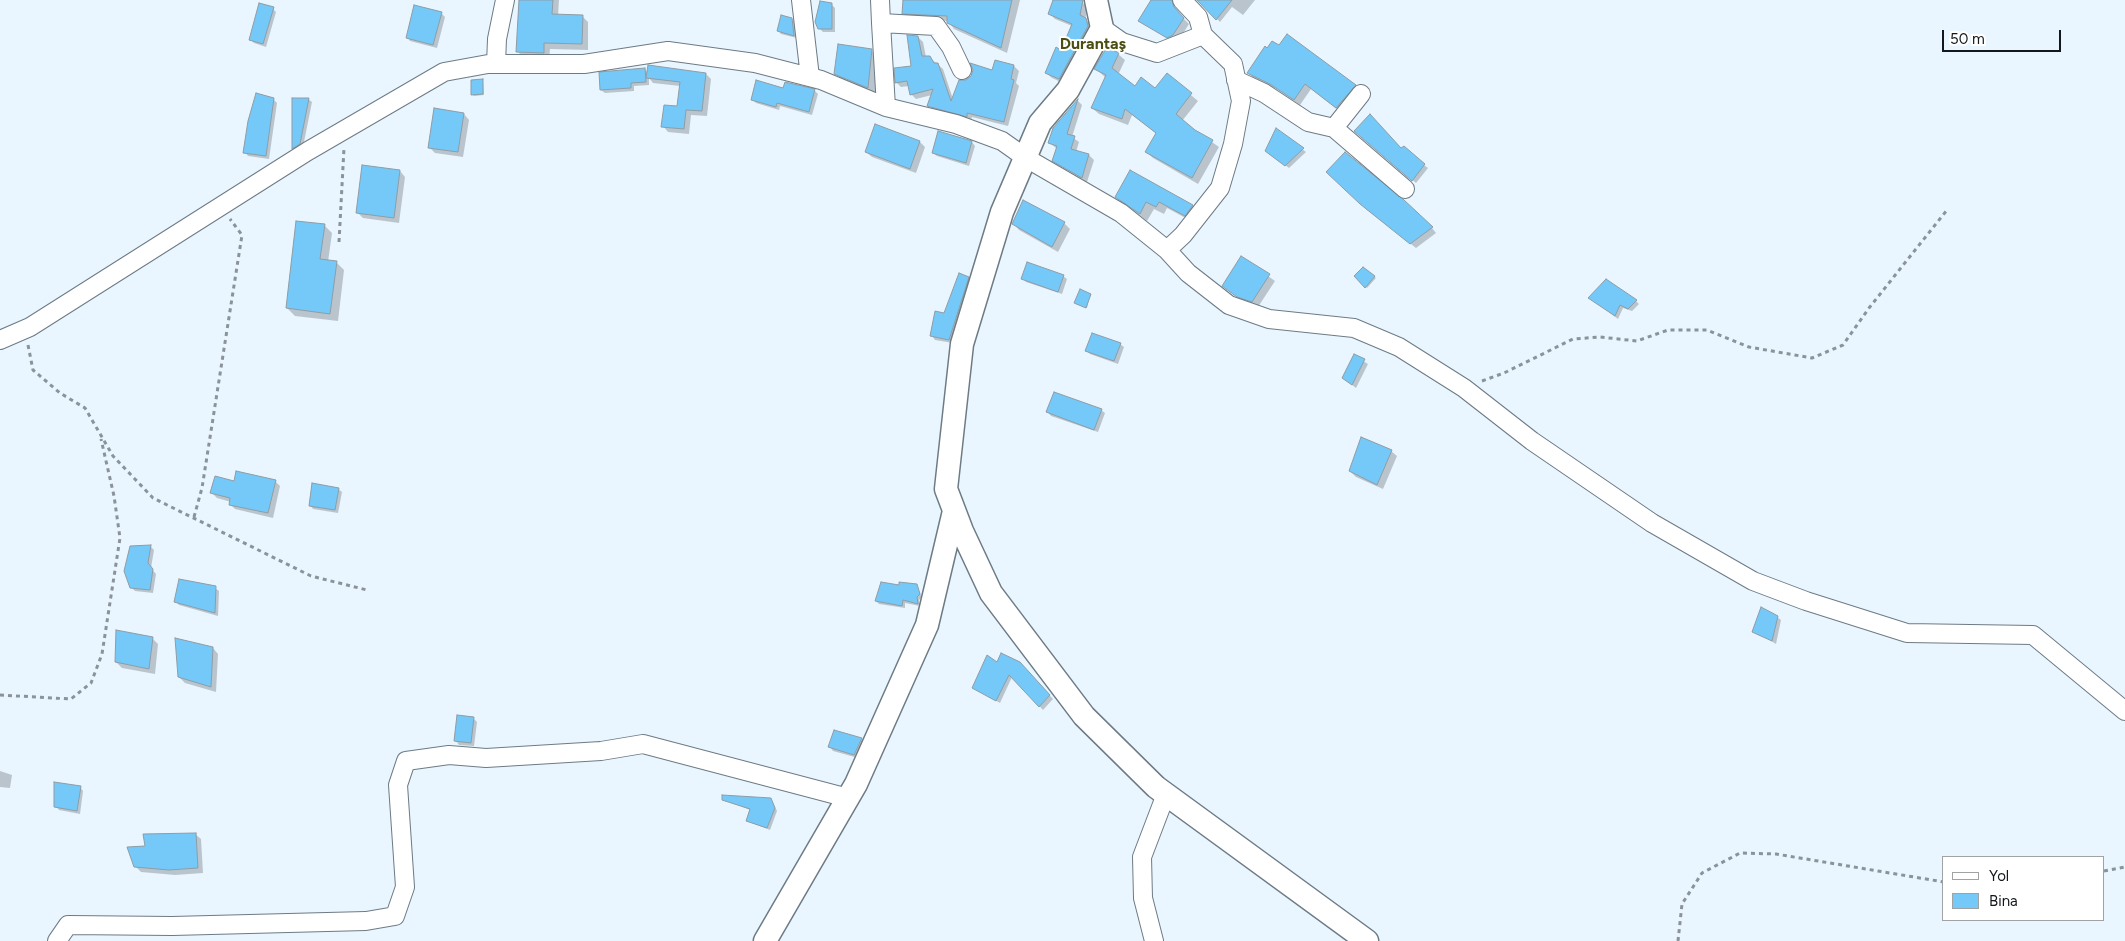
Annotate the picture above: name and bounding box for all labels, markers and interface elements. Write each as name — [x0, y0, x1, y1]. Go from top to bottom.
scale bar — [1945, 20, 2064, 52]
text: 50 m — [1950, 30, 1985, 48]
district label: Durantaş — [1060, 34, 1126, 54]
legend — [1942, 856, 2105, 921]
text: Yol — [1989, 867, 2009, 885]
text: Bina — [1989, 892, 2018, 910]

